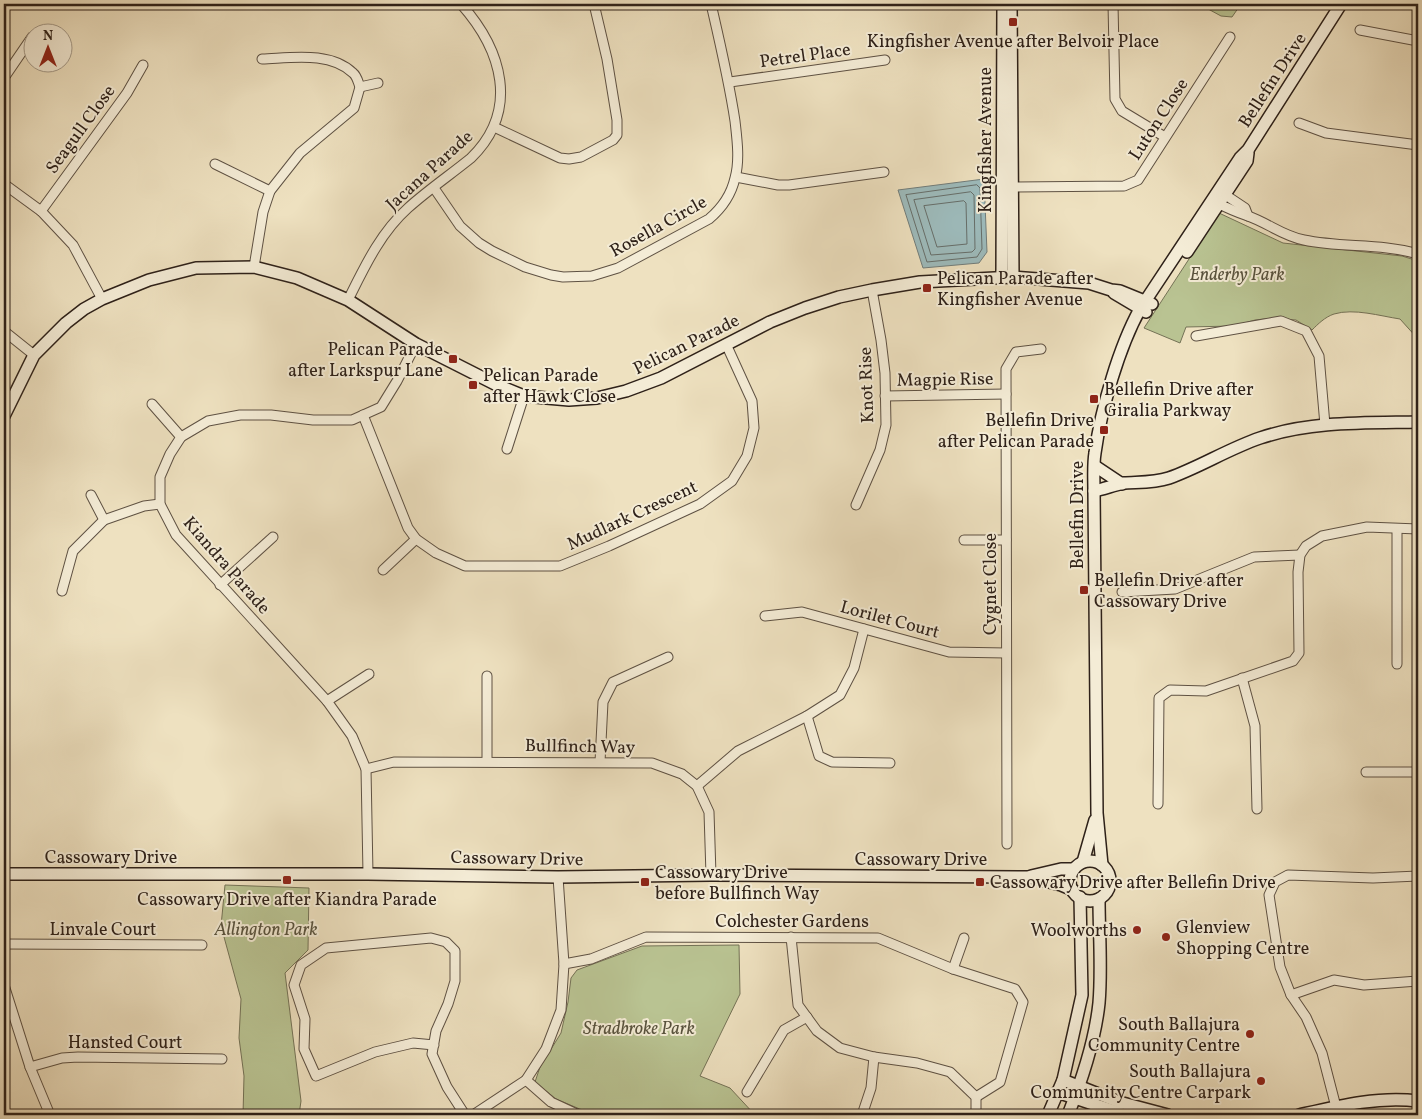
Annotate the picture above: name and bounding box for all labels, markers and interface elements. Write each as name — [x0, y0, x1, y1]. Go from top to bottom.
marker: Kingfisher Avenue after Belvoir Place — [1007, 16, 1019, 28]
north arrow — [22, 22, 72, 72]
text: N — [43, 27, 53, 46]
street label: Bellefin Drive — [1233, 28, 1313, 133]
place label: Kingfisher Avenue after Belvoir Place — [867, 30, 1159, 55]
street label: Petrel Place — [758, 38, 852, 75]
street label: Kingfisher Avenue — [974, 67, 999, 213]
street label: Luton Close — [1123, 74, 1195, 166]
street label: Seagull Close — [41, 80, 122, 179]
street label: Jacana Parade — [381, 125, 479, 217]
street label: Rosella Circle — [606, 190, 712, 264]
park label: Enderby Park — [1189, 263, 1285, 288]
place label: Pelican Parade after Kingfisher Avenue — [937, 267, 1094, 313]
marker: Pelican Parade after Kingfisher Avenue — [921, 282, 933, 294]
street label: Pelican Parade — [629, 309, 744, 382]
place label: Pelican Parade after Larkspur Lane — [288, 338, 443, 384]
street label: Knot Rise — [854, 346, 881, 424]
marker: Pelican Parade after Larkspur Lane — [447, 353, 459, 365]
place label: Pelican Parade after Hawk Close — [483, 364, 616, 410]
street label: Magpie Rise — [896, 367, 994, 394]
place label: Bellefin Drive after Giralia Parkway — [1104, 378, 1254, 424]
marker: Pelican Parade after Hawk Close — [467, 379, 479, 391]
marker: Bellefin Drive after Giralia Parkway — [1088, 393, 1100, 405]
place label: Bellefin Drive after Pelican Parade — [938, 409, 1094, 455]
marker: Bellefin Drive after Pelican Parade — [1098, 424, 1110, 436]
street label: Bellefin Drive — [1066, 461, 1091, 569]
street label: Mudlark Crescent — [563, 475, 702, 558]
street label: Kiandra Parade — [176, 512, 275, 620]
street label: Cygnet Close — [979, 533, 1004, 635]
place label: Bellefin Drive after Cassowary Drive — [1094, 569, 1244, 615]
marker: Bellefin Drive after Cassowary Drive — [1078, 584, 1090, 596]
street label: Lorilet Court — [837, 595, 942, 646]
street label: Bullfinch Way — [525, 734, 636, 761]
street label: Cassowary Drive — [45, 846, 177, 871]
street label: Cassowary Drive — [450, 846, 584, 873]
street label: Cassowary Drive — [855, 848, 987, 873]
place label: Cassowary Drive before Bullfinch Way — [655, 861, 820, 907]
place label: Cassowary Drive after Bellefin Drive — [990, 871, 1276, 896]
marker: Cassowary Drive after Kiandra Parade — [281, 874, 293, 886]
marker: Cassowary Drive before Bullfinch Way — [639, 876, 651, 888]
marker: Cassowary Drive after Bellefin Drive — [974, 876, 986, 888]
place label: Cassowary Drive after Kiandra Parade — [137, 888, 437, 913]
street label: Colchester Gardens — [715, 910, 869, 935]
place label: Glenview Shopping Centre — [1176, 916, 1309, 962]
street label: Linvale Court — [50, 918, 156, 943]
park label: Allington Park — [213, 918, 318, 943]
place label: Woolworths — [1030, 919, 1127, 944]
marker: Woolworths — [1131, 924, 1143, 936]
marker: Glenview Shopping Centre — [1160, 931, 1172, 943]
place label: South Ballajura Community Centre — [1088, 1013, 1240, 1059]
park label: Stradbroke Park — [583, 1017, 695, 1042]
marker: South Ballajura Community Centre — [1244, 1028, 1256, 1040]
street label: Hansted Court — [68, 1031, 182, 1056]
place label: South Ballajura Community Centre Carpark — [1030, 1060, 1251, 1106]
marker: South Ballajura Community Centre Carpark — [1255, 1075, 1267, 1087]

